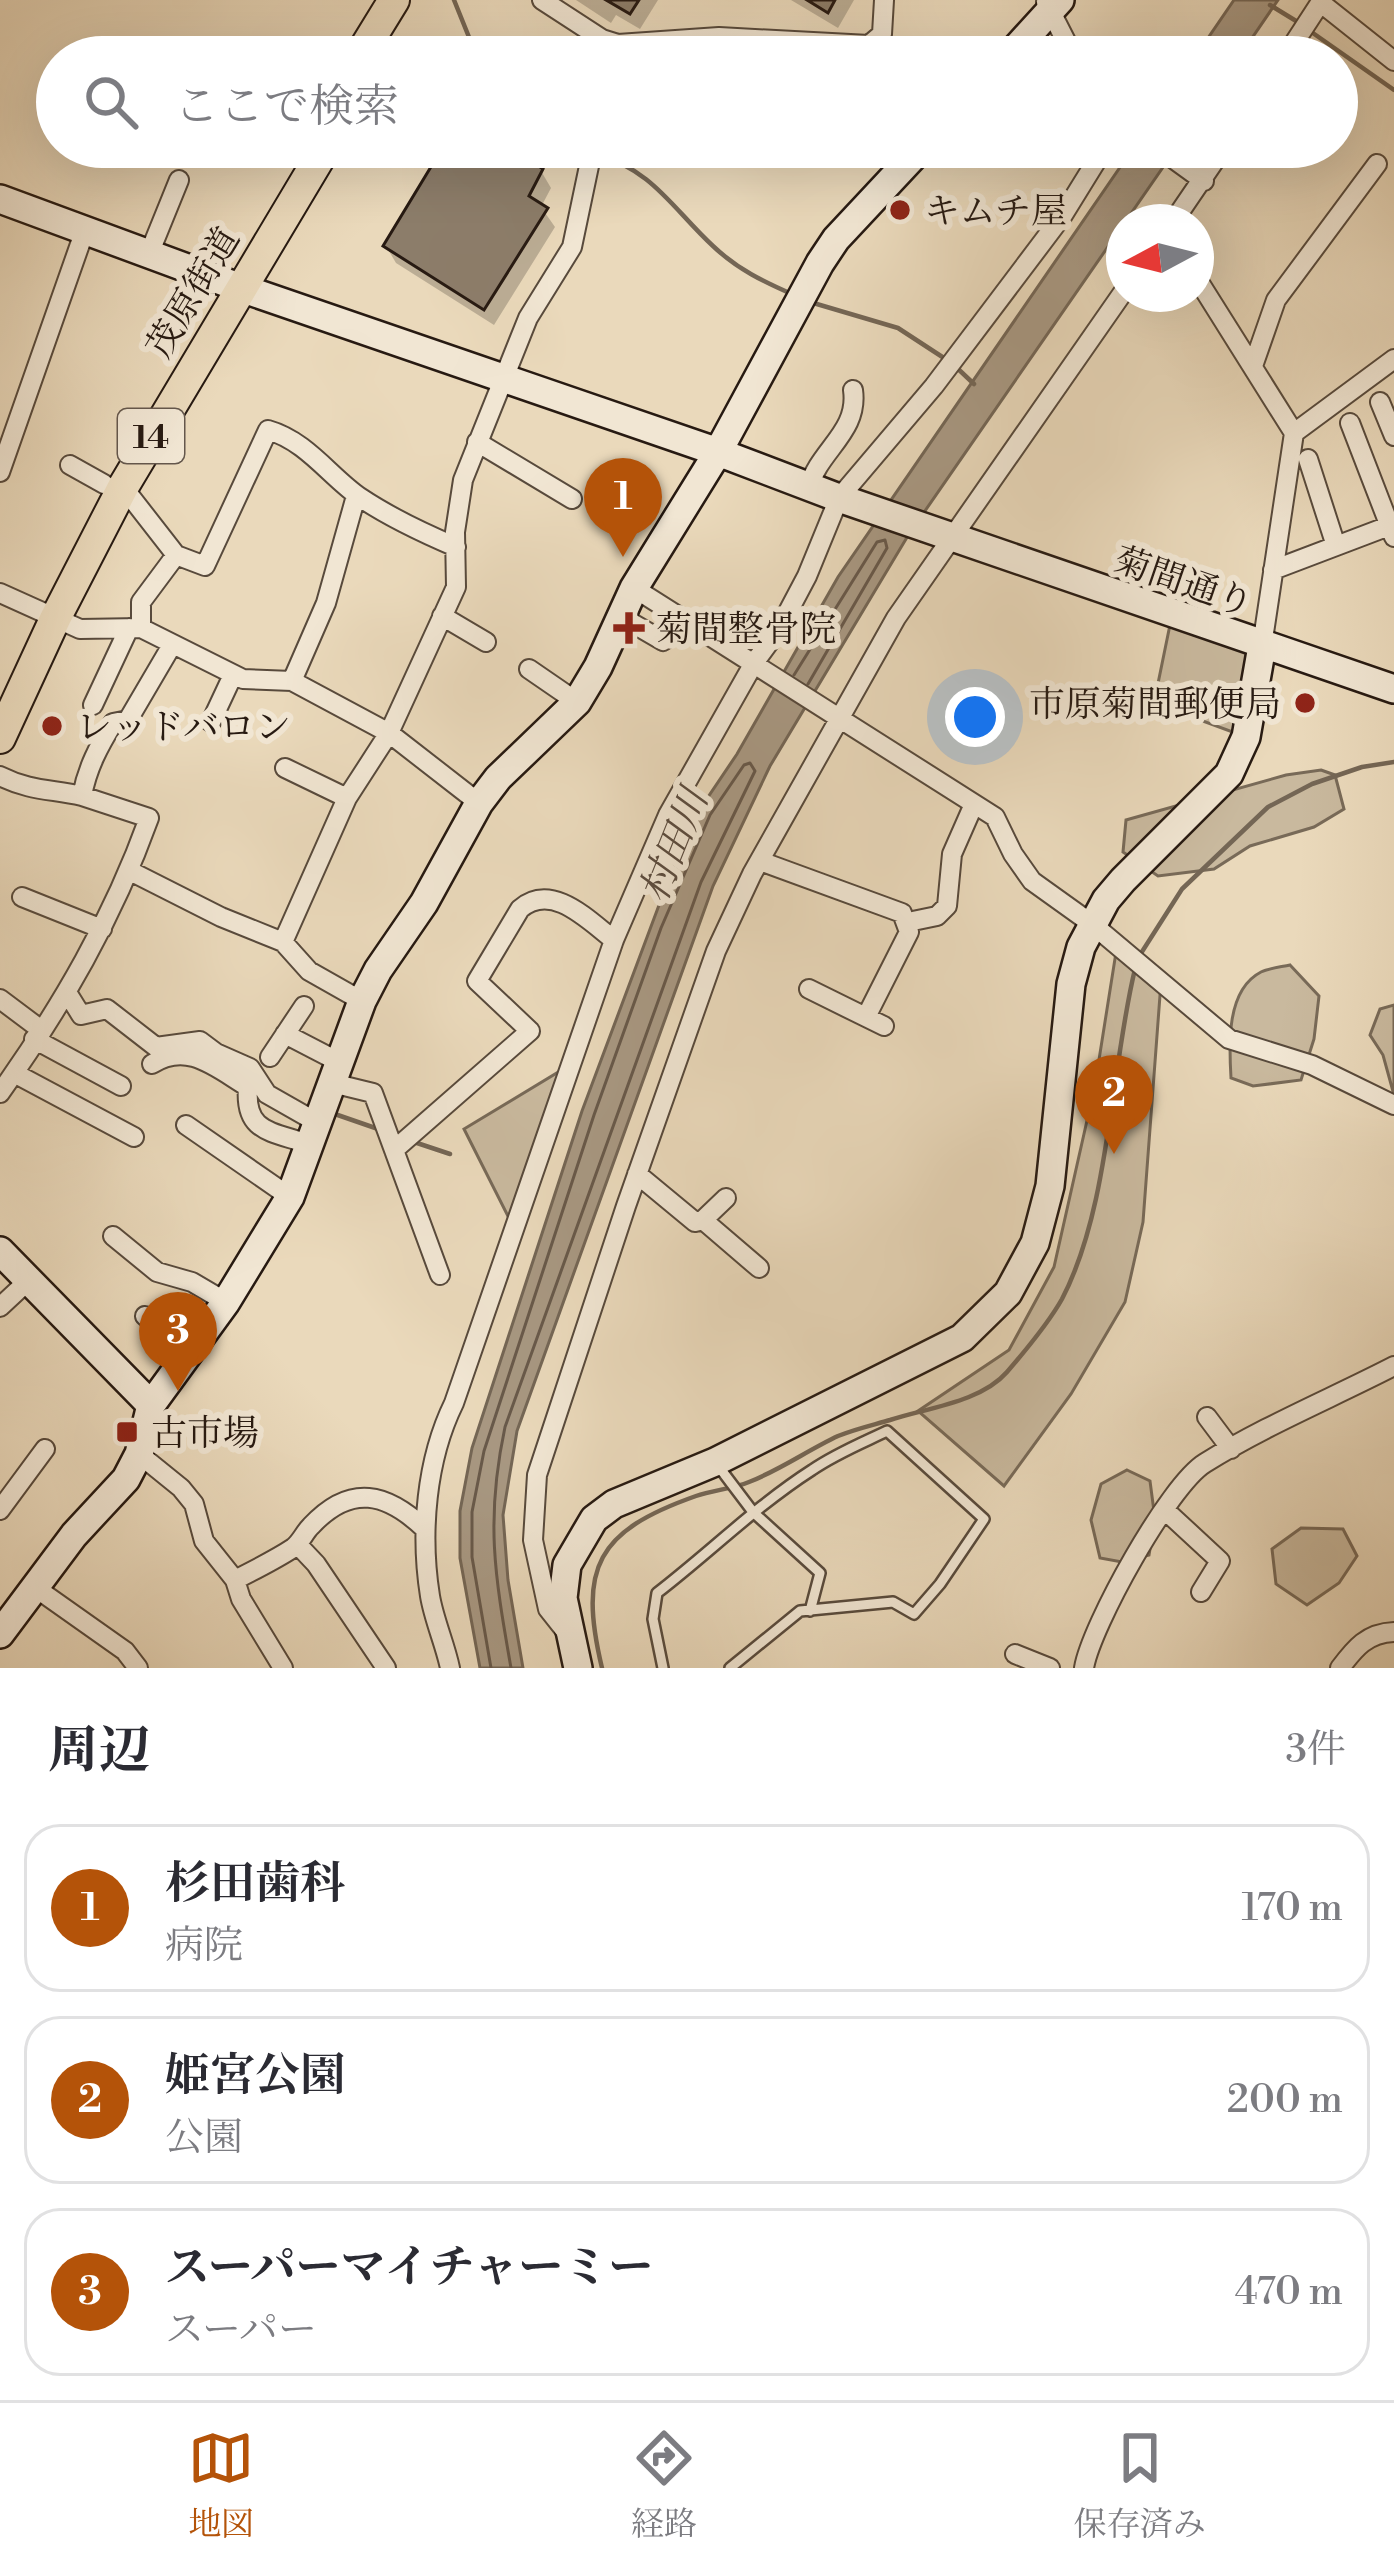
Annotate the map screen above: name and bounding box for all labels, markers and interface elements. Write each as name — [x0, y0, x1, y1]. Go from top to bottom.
search box — [36, 36, 1358, 168]
icon: search — [78, 69, 144, 135]
text: ここで検索 — [174, 79, 399, 136]
place label: キムチ屋 — [924, 190, 1067, 235]
marker: キムチ屋 — [887, 197, 913, 223]
north arrow — [1106, 204, 1214, 312]
street label: 茂原街道 — [138, 220, 251, 367]
road number: 14 — [118, 409, 184, 463]
pin: 1 — [584, 458, 662, 557]
street label: 菊間通り — [1108, 539, 1259, 628]
place label: 菊間整骨院 — [656, 608, 836, 653]
marker: 菊間整骨院 — [613, 612, 645, 644]
place label: 市原菊間郵便局 — [1029, 683, 1281, 728]
your location — [945, 687, 1005, 747]
marker: 市原菊間郵便局 — [1292, 690, 1318, 716]
place label: レッドバロン — [76, 706, 291, 751]
marker: レッドバロン — [39, 713, 65, 739]
water label: 村田川 — [631, 779, 721, 909]
pin: 2 — [1075, 1055, 1153, 1154]
pin: 3 — [139, 1292, 217, 1391]
place label: 古市場 — [151, 1412, 259, 1457]
marker: 古市場 — [114, 1419, 140, 1445]
text: 周辺 — [48, 1720, 150, 1784]
text: 3件 — [1285, 1726, 1346, 1775]
text: 杉田歯科 — [165, 1856, 345, 1913]
text: 1 — [81, 1884, 99, 1933]
text: 170 m — [1241, 1884, 1343, 1933]
text: 病院 — [165, 1922, 243, 1971]
text: 姫宮公園 — [165, 2048, 345, 2105]
text: 2 — [78, 2076, 102, 2125]
text: 200 m — [1227, 2076, 1343, 2125]
text: 公園 — [165, 2114, 243, 2163]
text: スーパーマイチャーミー — [165, 2240, 653, 2297]
text: 3 — [78, 2268, 102, 2317]
text: 470 m — [1235, 2268, 1343, 2317]
text: スーパー — [165, 2306, 317, 2355]
tab: 地図 — [188, 2425, 254, 2546]
tab: 経路 — [631, 2425, 697, 2546]
tab: 保存済み — [1074, 2425, 1206, 2546]

